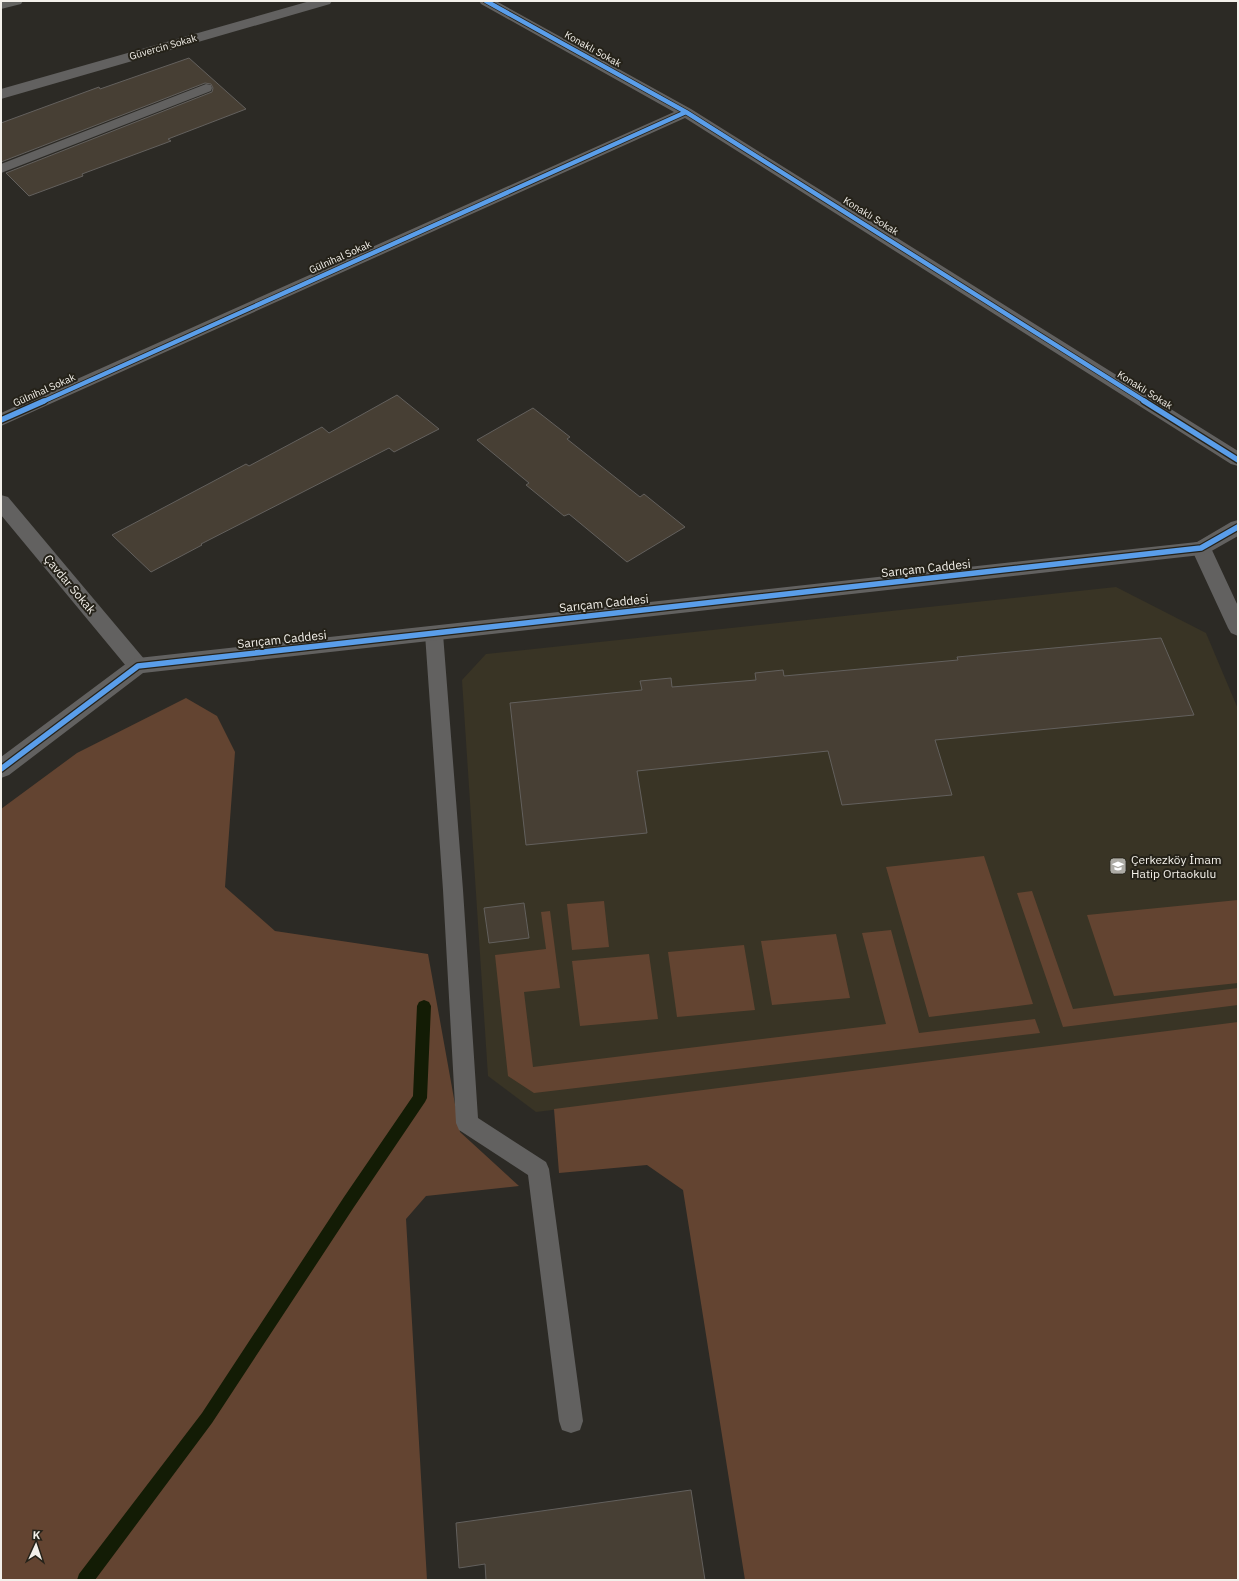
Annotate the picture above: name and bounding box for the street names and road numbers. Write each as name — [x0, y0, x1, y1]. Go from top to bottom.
street label: Konaklı Sokak — [562, 28, 624, 70]
street label: Güvercin Sokak — [128, 31, 199, 63]
street label: Konaklı Sokak — [841, 194, 902, 239]
street label: Gülnihal Sokak — [307, 237, 374, 277]
street label: Konaklı Sokak — [1115, 368, 1176, 413]
street label: Gülnihal Sokak — [11, 370, 78, 410]
street label: Çavdar Sokak — [41, 551, 100, 617]
street label: Sarıçam Caddesi — [881, 556, 971, 580]
street label: Sarıçam Caddesi — [559, 591, 649, 615]
street label: Sarıçam Caddesi — [237, 627, 327, 651]

